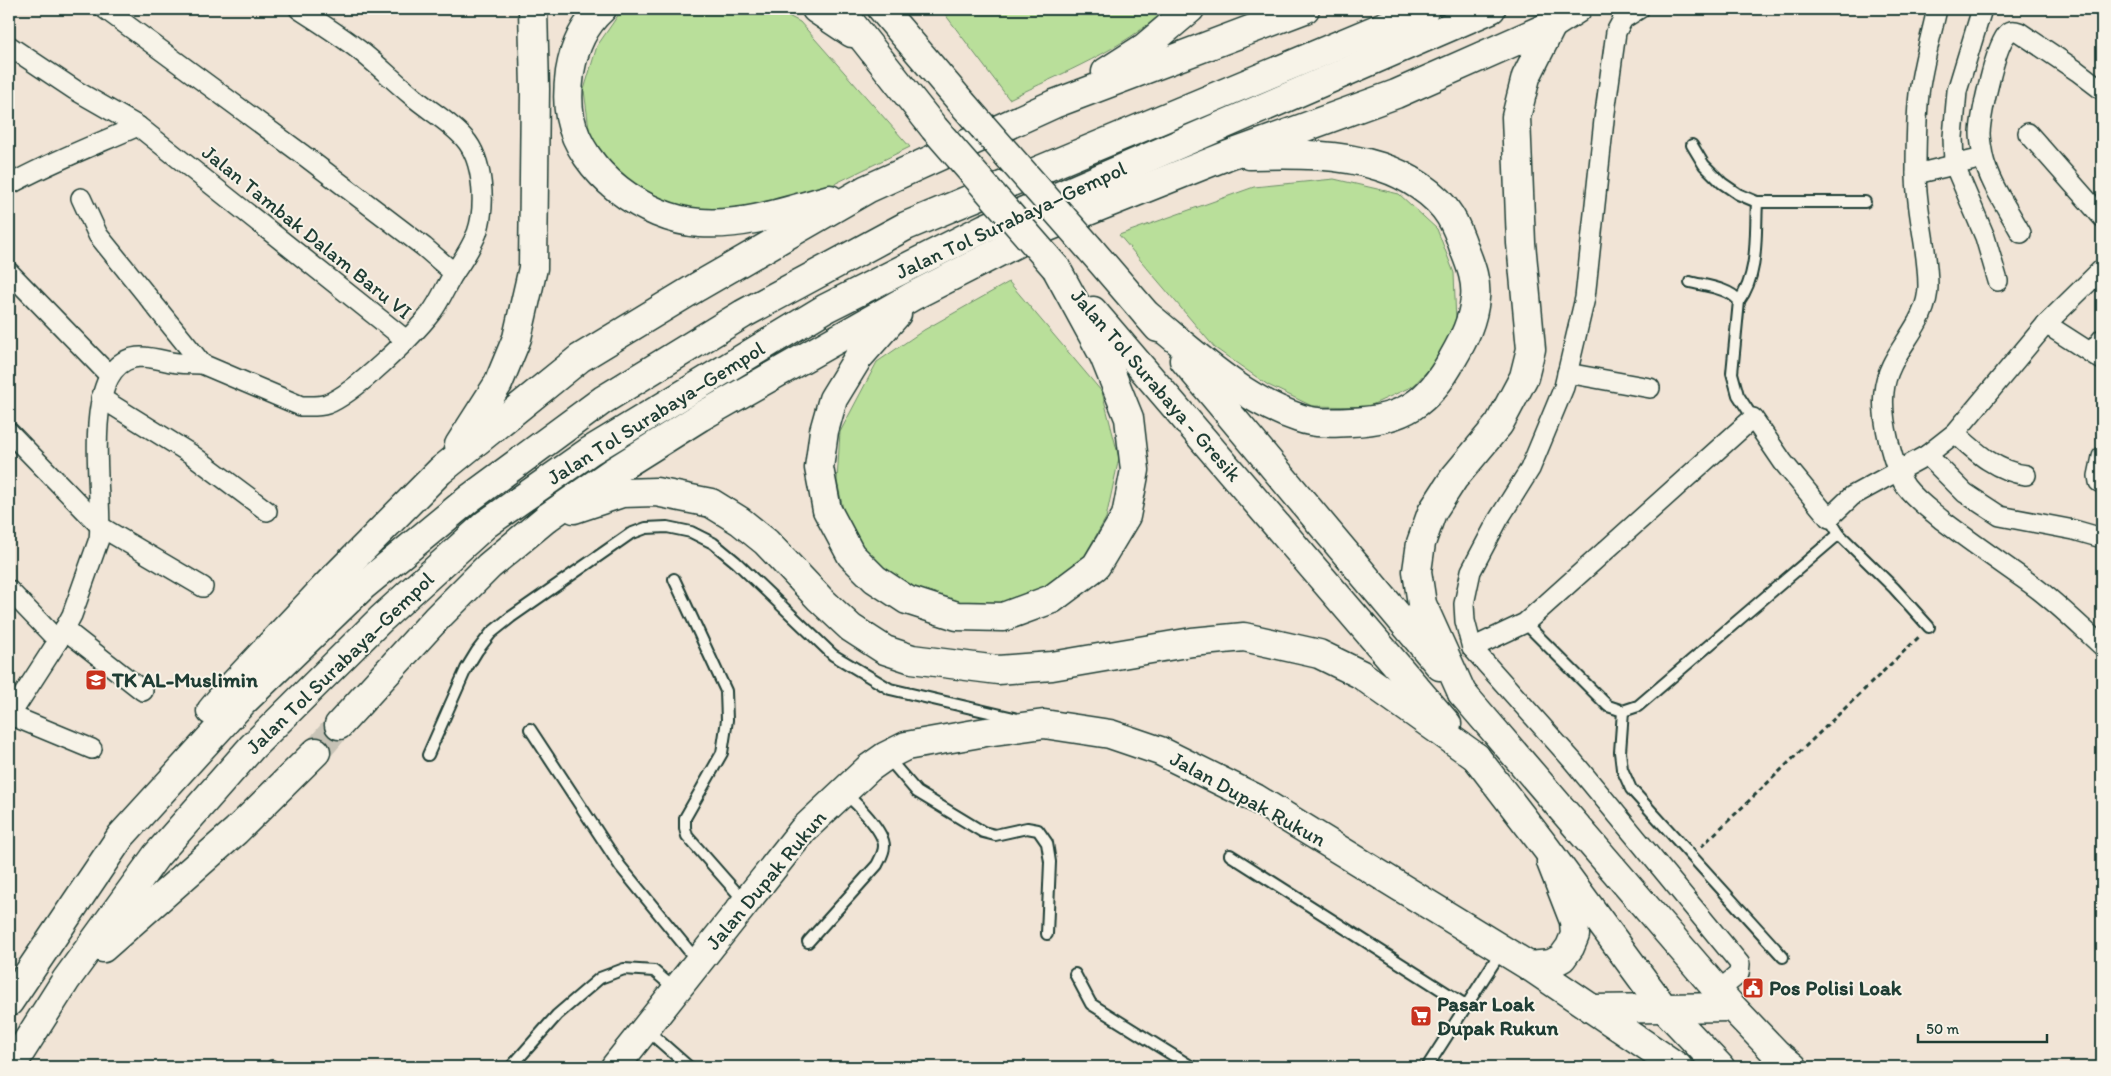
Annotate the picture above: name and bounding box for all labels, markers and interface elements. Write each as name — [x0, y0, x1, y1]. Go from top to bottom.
street label: Jalan Tambak Dalam Baru VI — [197, 139, 417, 324]
street label: Jalan Tol Surabaya–Gempol — [891, 155, 1130, 284]
street label: Jalan Tol Surabaya - Gresik — [1066, 283, 1247, 486]
street label: Jalan Tol Surabaya–Gempol — [542, 335, 769, 490]
street label: Jalan Tol Surabaya–Gempol — [240, 566, 439, 759]
place label: TK AL-Muslimin — [111, 667, 258, 692]
school or university icon: TK AL-Muslimin — [84, 668, 108, 692]
street label: Jalan Dupak Rukun — [1166, 745, 1331, 852]
street label: Jalan Dupak Rukun — [700, 805, 831, 954]
place label: Pos Polisi Loak — [1769, 975, 1903, 1000]
public building icon: Pos Polisi Loak — [1741, 976, 1765, 1000]
place label: Pasar Loak Dupak Rukun — [1437, 991, 1559, 1041]
supermarket icon: Pasar Loak Dupak Rukun — [1409, 1004, 1433, 1028]
scale bar — [1918, 1011, 2047, 1043]
text: 50 m — [1926, 1020, 1959, 1038]

